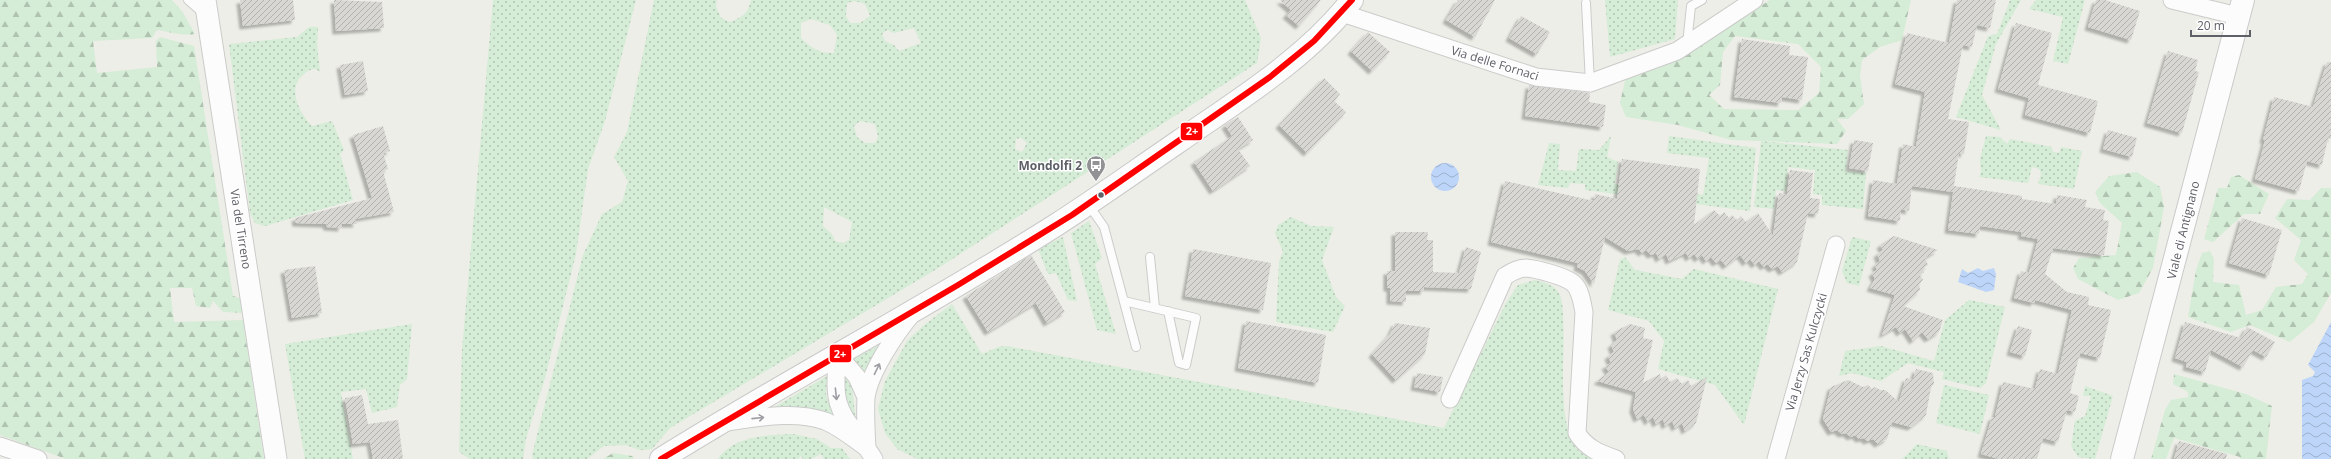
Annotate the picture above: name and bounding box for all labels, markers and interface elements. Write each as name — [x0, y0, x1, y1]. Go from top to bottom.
scale bar — [2191, 12, 2250, 38]
text: 20 m — [2197, 17, 2225, 34]
street label: Via delle Fornaci — [1449, 42, 1541, 84]
line badge: 2+ — [1180, 122, 1203, 141]
text: 2+ — [1186, 123, 1198, 138]
bus stop icon: Mondolfi 2 — [1085, 154, 1107, 182]
place label: Mondolfi 2 — [1018, 157, 1082, 174]
street label: Viale di Antignano — [2163, 179, 2203, 281]
street label: Via del Tirreno — [226, 188, 256, 270]
unlabelled marker — [1096, 190, 1106, 200]
street label: Via Jerzy Sas Kulczycki — [1781, 291, 1831, 413]
line badge: 2+ — [829, 344, 852, 363]
text: 2+ — [834, 346, 846, 361]
one-way arrow — [874, 363, 881, 375]
one-way arrow — [832, 387, 839, 400]
one-way arrow — [751, 415, 764, 422]

